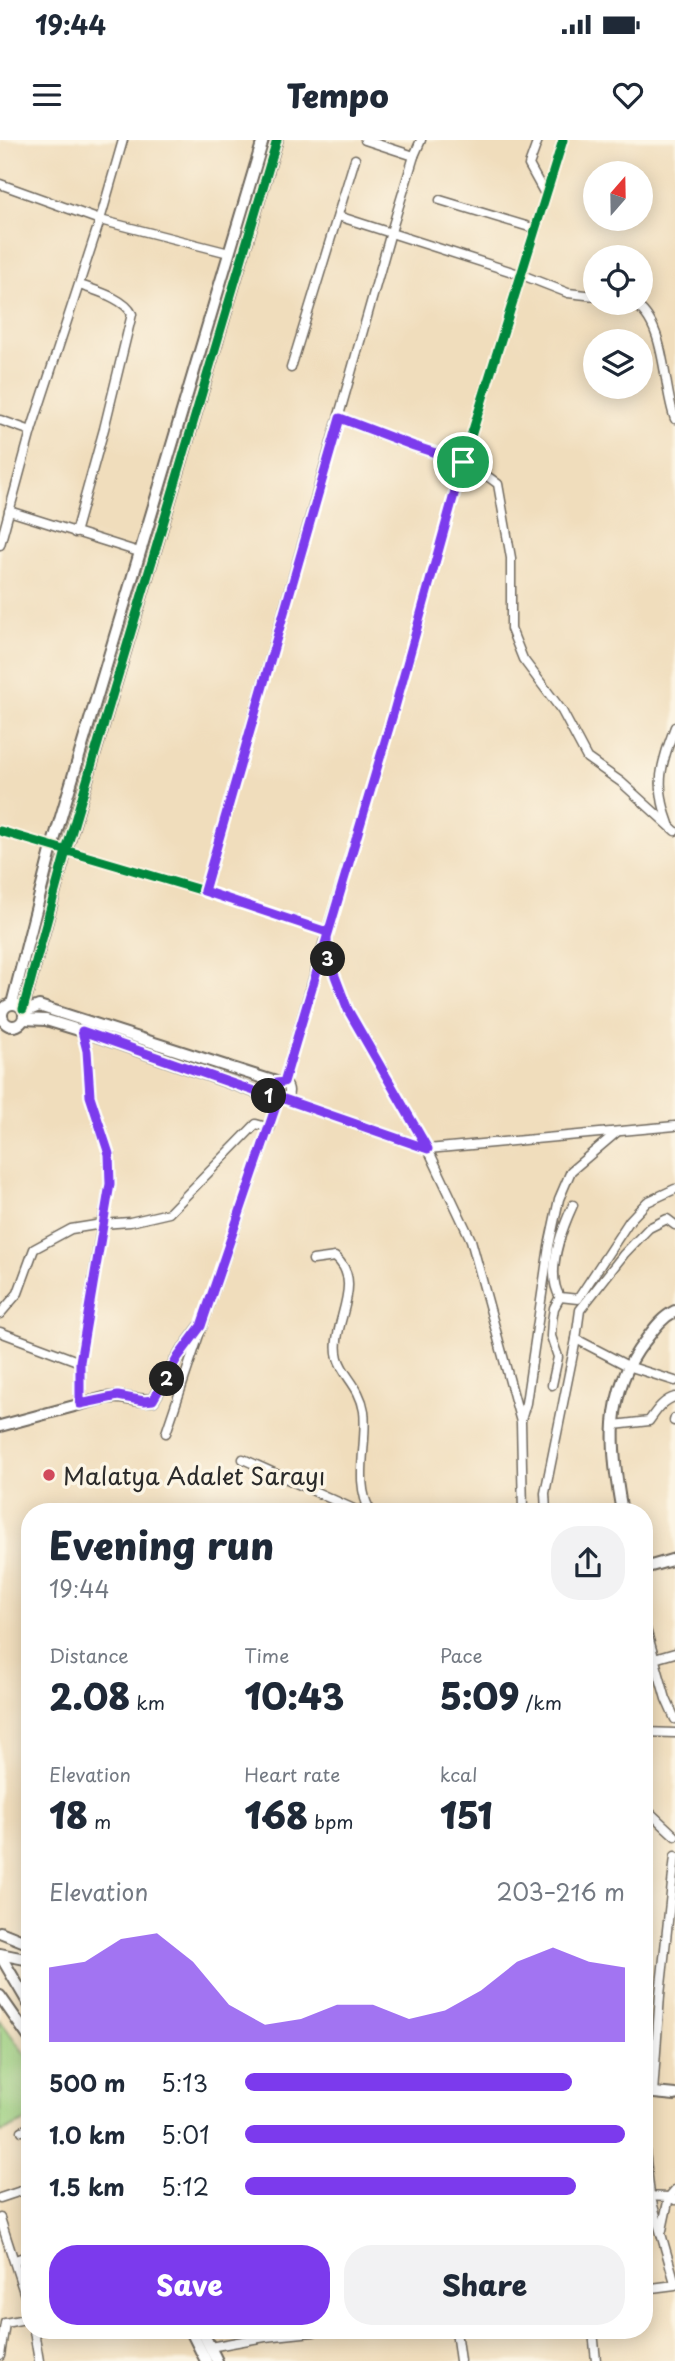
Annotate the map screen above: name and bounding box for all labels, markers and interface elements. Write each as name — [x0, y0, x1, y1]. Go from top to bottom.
text: 19:44 — [35, 5, 106, 44]
text: Tempo — [286, 71, 389, 119]
icon: menu — [28, 76, 66, 114]
icon: heart — [609, 76, 647, 114]
north arrow — [583, 161, 653, 231]
map controls — [583, 161, 653, 399]
button: locate — [583, 245, 653, 315]
button: layers — [583, 329, 653, 399]
pin — [433, 432, 493, 492]
icon: arrive — [444, 443, 482, 481]
pin: 3 — [310, 942, 346, 976]
text: 3 — [321, 944, 334, 972]
pin: 1 — [252, 1079, 286, 1114]
text: 1 — [264, 1081, 273, 1109]
pin: 2 — [150, 1362, 184, 1396]
text: 2 — [160, 1364, 173, 1392]
place label: Malatya Adalet Sarayı — [63, 1457, 325, 1493]
marker: Malatya Adalet Sarayı — [41, 1467, 57, 1483]
text: Evening run — [49, 1516, 274, 1573]
button: share — [551, 1526, 625, 1600]
text: 19:44 — [49, 1571, 110, 1606]
text: Distance — [49, 1641, 129, 1669]
text: Time — [244, 1641, 289, 1669]
text: Pace — [440, 1641, 483, 1669]
text: 2.08 — [49, 1669, 130, 1722]
text: 10:43 — [244, 1669, 344, 1722]
text: 5:09 — [440, 1669, 519, 1722]
text: km — [130, 1688, 165, 1716]
text: /km — [519, 1688, 562, 1716]
text: Elevation — [49, 1760, 131, 1788]
text: Heart rate — [244, 1760, 340, 1788]
text: kcal — [440, 1760, 478, 1788]
text: 18 — [49, 1788, 88, 1841]
text: 168 — [244, 1788, 308, 1841]
text: 151 — [440, 1788, 492, 1841]
text: m — [88, 1807, 111, 1835]
text: bpm — [308, 1807, 354, 1835]
text: Elevation — [49, 1874, 148, 1909]
text: 203–216 m — [496, 1874, 625, 1909]
text: 500 m — [49, 2065, 126, 2100]
text: 5:13 — [161, 2065, 208, 2100]
text: 1.0 km — [49, 2117, 126, 2152]
text: 5:01 — [161, 2117, 209, 2152]
text: 1.5 km — [49, 2169, 125, 2204]
text: 5:12 — [161, 2169, 209, 2204]
button: Save — [49, 2245, 330, 2325]
button: Share — [344, 2245, 625, 2325]

